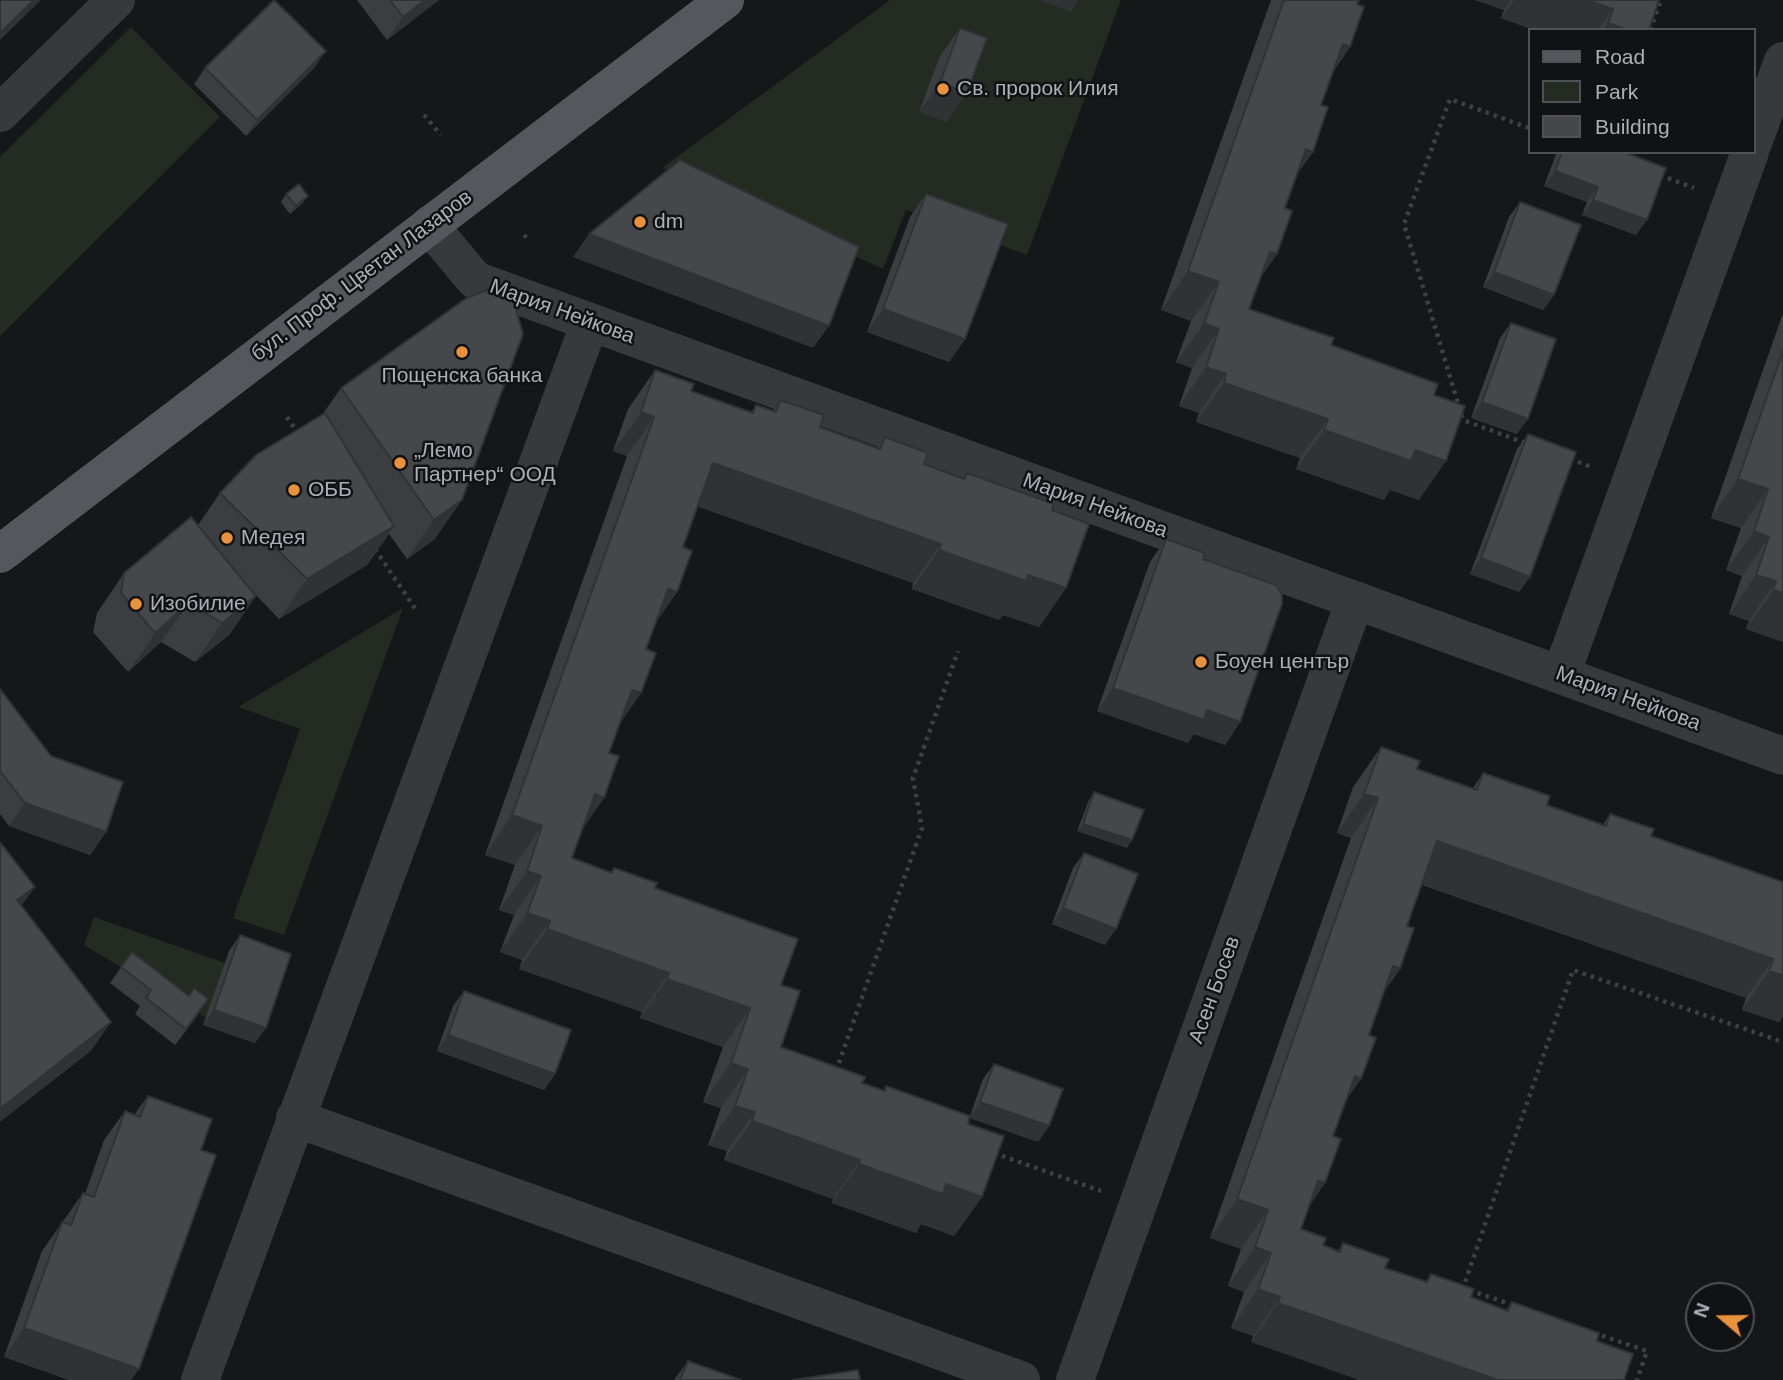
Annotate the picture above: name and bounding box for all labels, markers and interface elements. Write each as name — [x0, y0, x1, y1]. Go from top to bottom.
legend — [1528, 28, 1755, 154]
text: Road — [1595, 45, 1645, 68]
place label: Св. пророк Илия — [957, 76, 1119, 102]
text: Park — [1595, 80, 1638, 103]
marker: Св. пророк Илия — [935, 81, 951, 97]
text: Building — [1595, 115, 1670, 138]
street label: бул. Проф. Цветан Лазаров — [247, 185, 477, 367]
place label: dm — [654, 209, 683, 235]
marker: dm — [632, 214, 648, 230]
street label: Мария Нейкова — [486, 274, 638, 350]
marker: Пощенска банка — [454, 344, 470, 360]
place label: Пощенска банка — [382, 363, 542, 389]
place label: „Лемо Партнер“ ООД — [414, 438, 556, 488]
marker: „Лемо Партнер“ ООД — [392, 455, 408, 471]
street label: Мария Нейкова — [1019, 468, 1171, 544]
place label: ОББ — [308, 477, 352, 503]
marker: ОББ — [286, 482, 302, 498]
place label: Медея — [241, 525, 305, 551]
marker: Медея — [219, 530, 235, 546]
place label: Изобилие — [150, 591, 246, 617]
marker: Изобилие — [128, 596, 144, 612]
place label: Боуен център — [1215, 649, 1349, 675]
marker: Боуен център — [1193, 654, 1209, 670]
street label: Мария Нейкова — [1552, 661, 1704, 737]
street label: Асен Босев — [1184, 933, 1246, 1047]
north arrow — [1685, 1282, 1755, 1352]
text: N — [1689, 1300, 1714, 1320]

